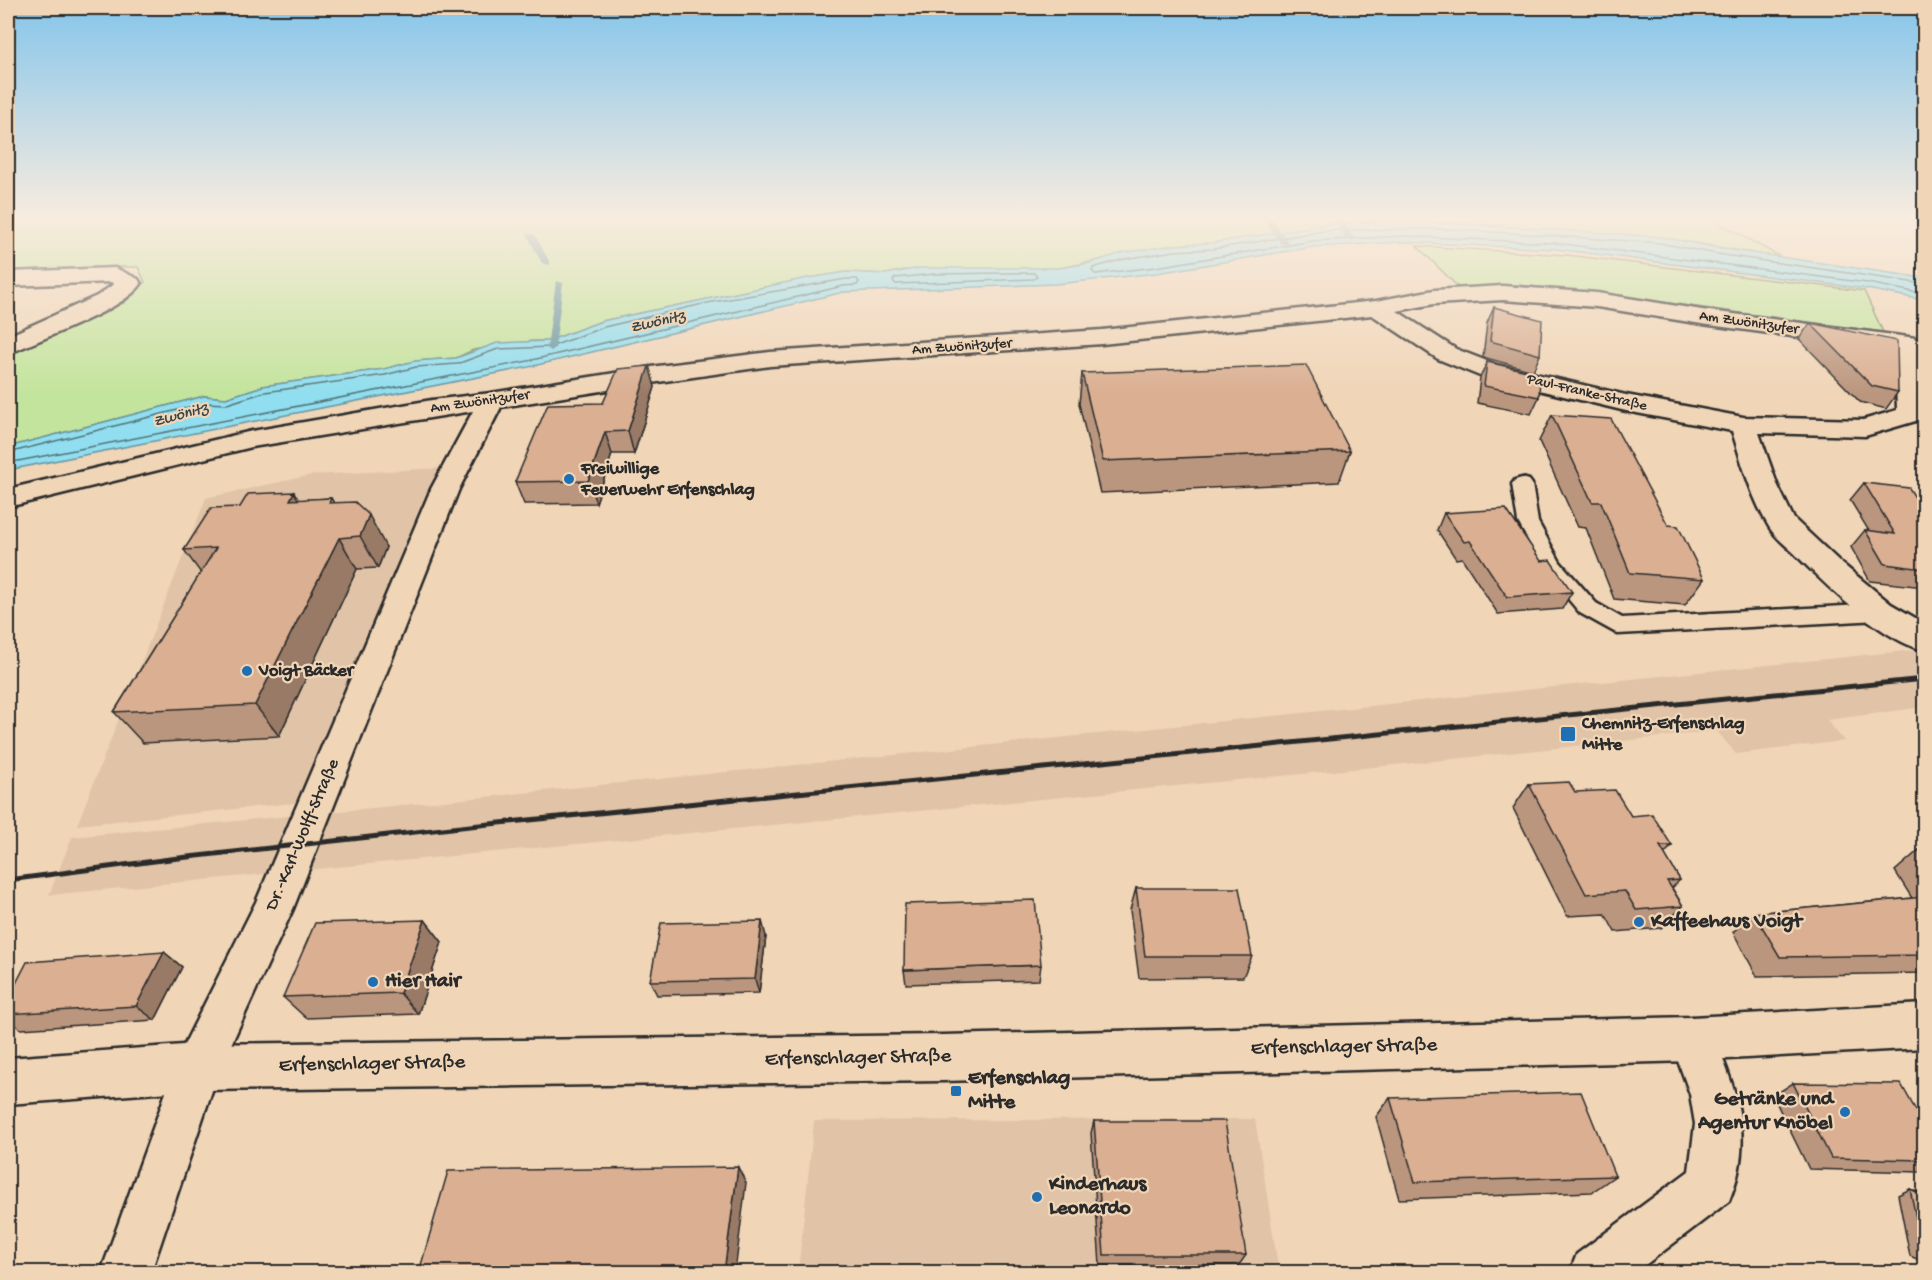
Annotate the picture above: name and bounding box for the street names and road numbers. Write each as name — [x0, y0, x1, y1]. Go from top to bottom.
street label: Am Zwönitzufer — [1698, 307, 1801, 339]
street label: Am Zwönitzufer — [912, 334, 1014, 359]
street label: Paul-Franke-Straße — [1524, 370, 1649, 416]
street label: Am Zwönitzufer — [429, 386, 532, 418]
street label: Dr.-Karl-Wolff-Straße — [261, 755, 345, 915]
street label: Erfenschlager Straße — [1251, 1034, 1439, 1062]
street label: Erfenschlager Straße — [765, 1045, 953, 1073]
street label: Erfenschlager Straße — [279, 1051, 467, 1079]

